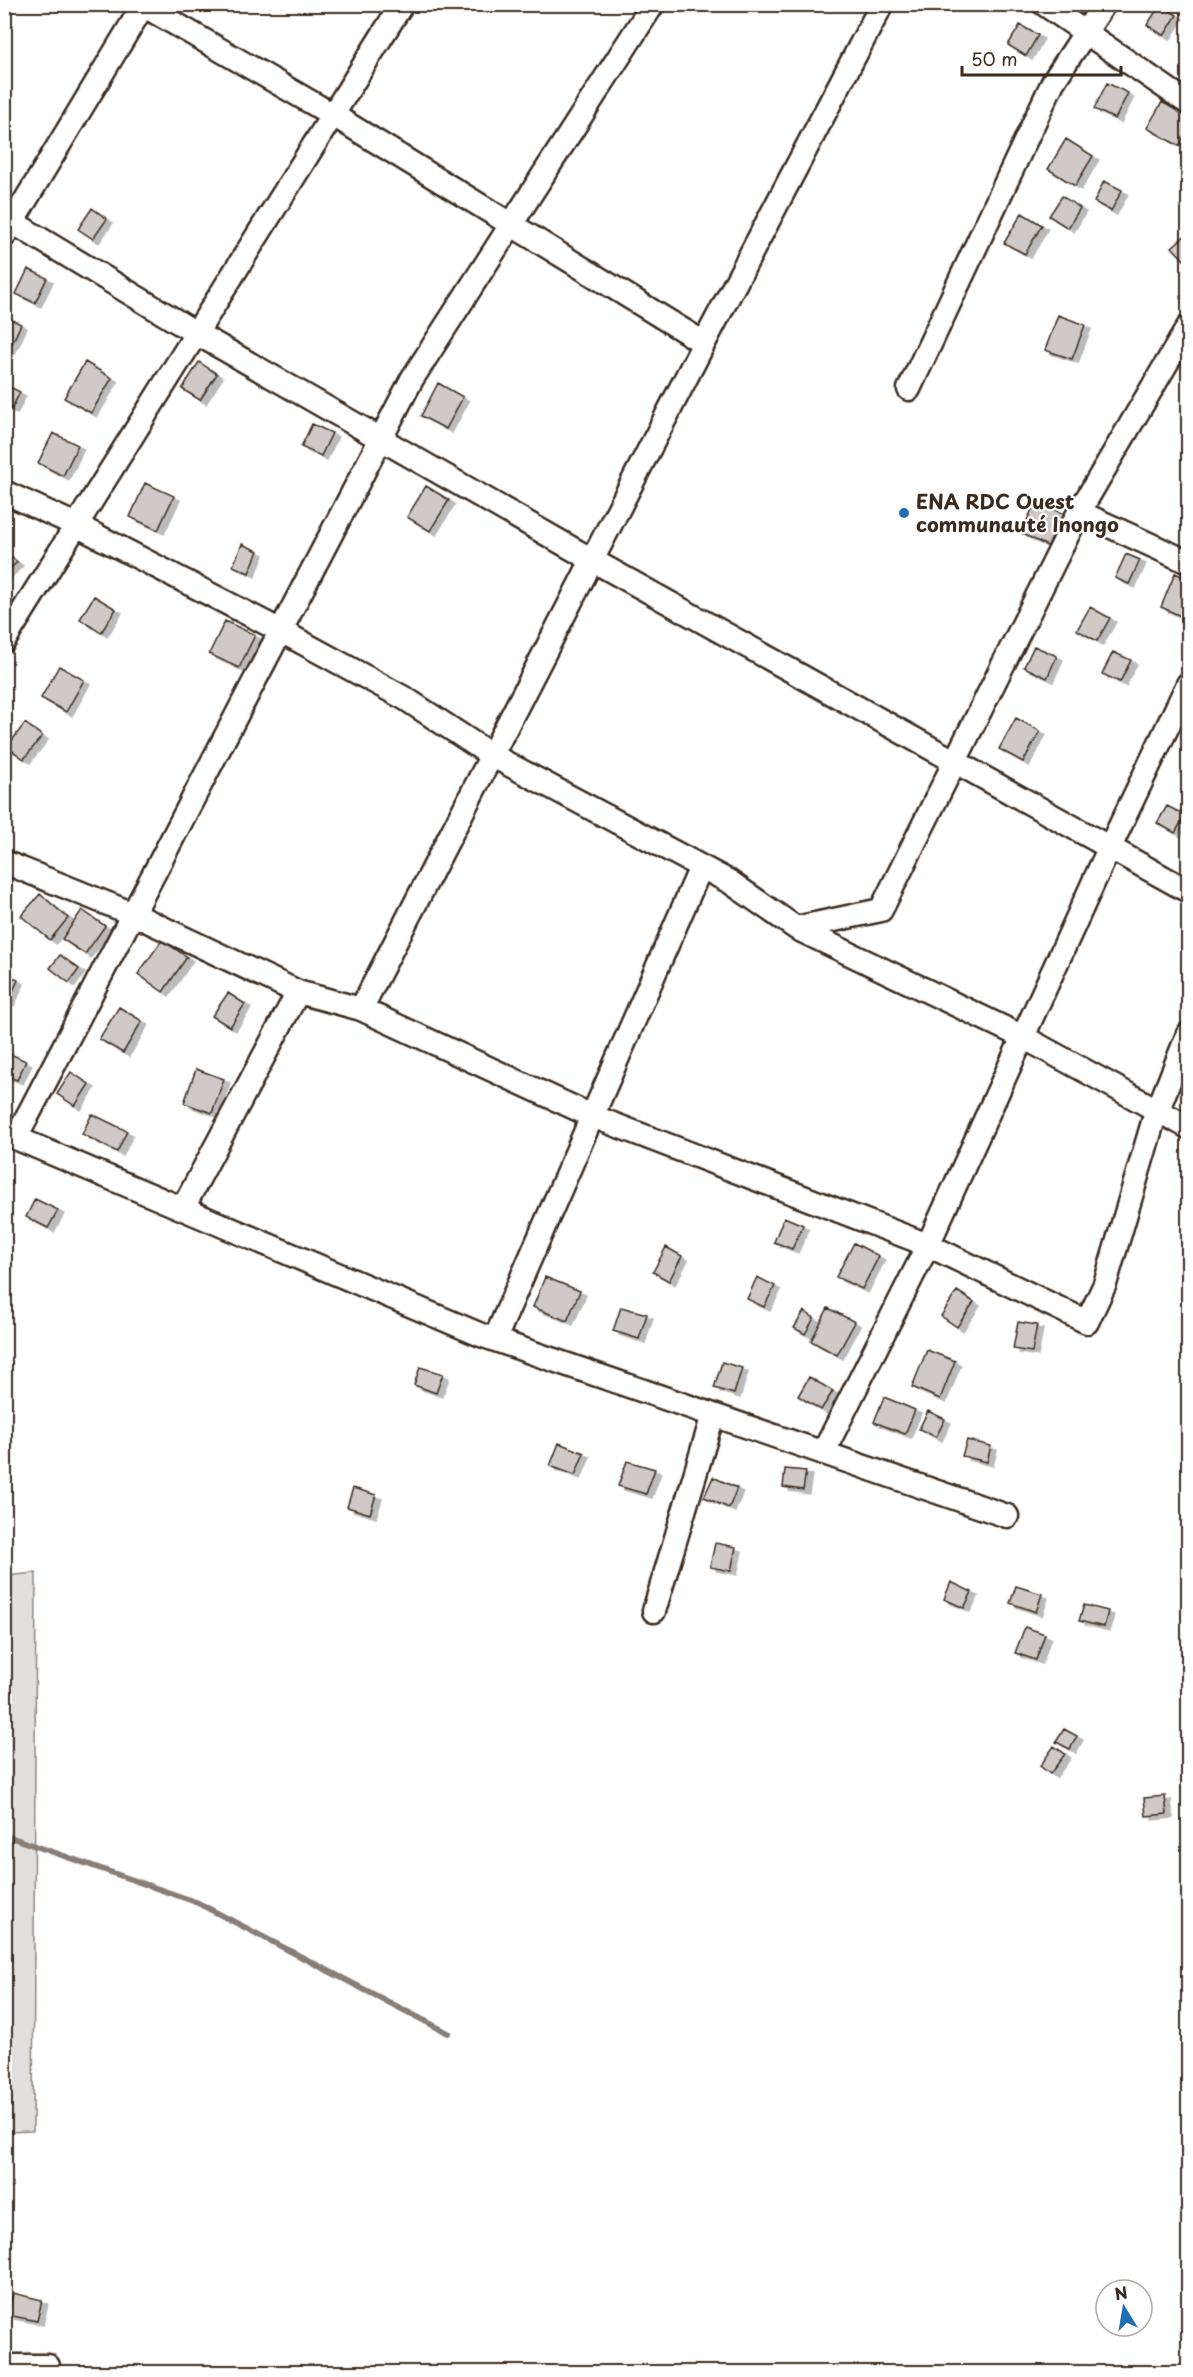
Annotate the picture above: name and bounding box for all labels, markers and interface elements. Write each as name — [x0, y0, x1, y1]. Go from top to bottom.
scale bar — [962, 39, 1121, 77]
text: 50 m — [971, 45, 1018, 72]
place label: ENA RDC Ouest communauté Inongo — [916, 486, 1119, 539]
marker: ENA RDC Ouest communauté Inongo — [897, 506, 911, 520]
north arrow — [1094, 2278, 1154, 2338]
text: N — [1112, 2279, 1129, 2305]

